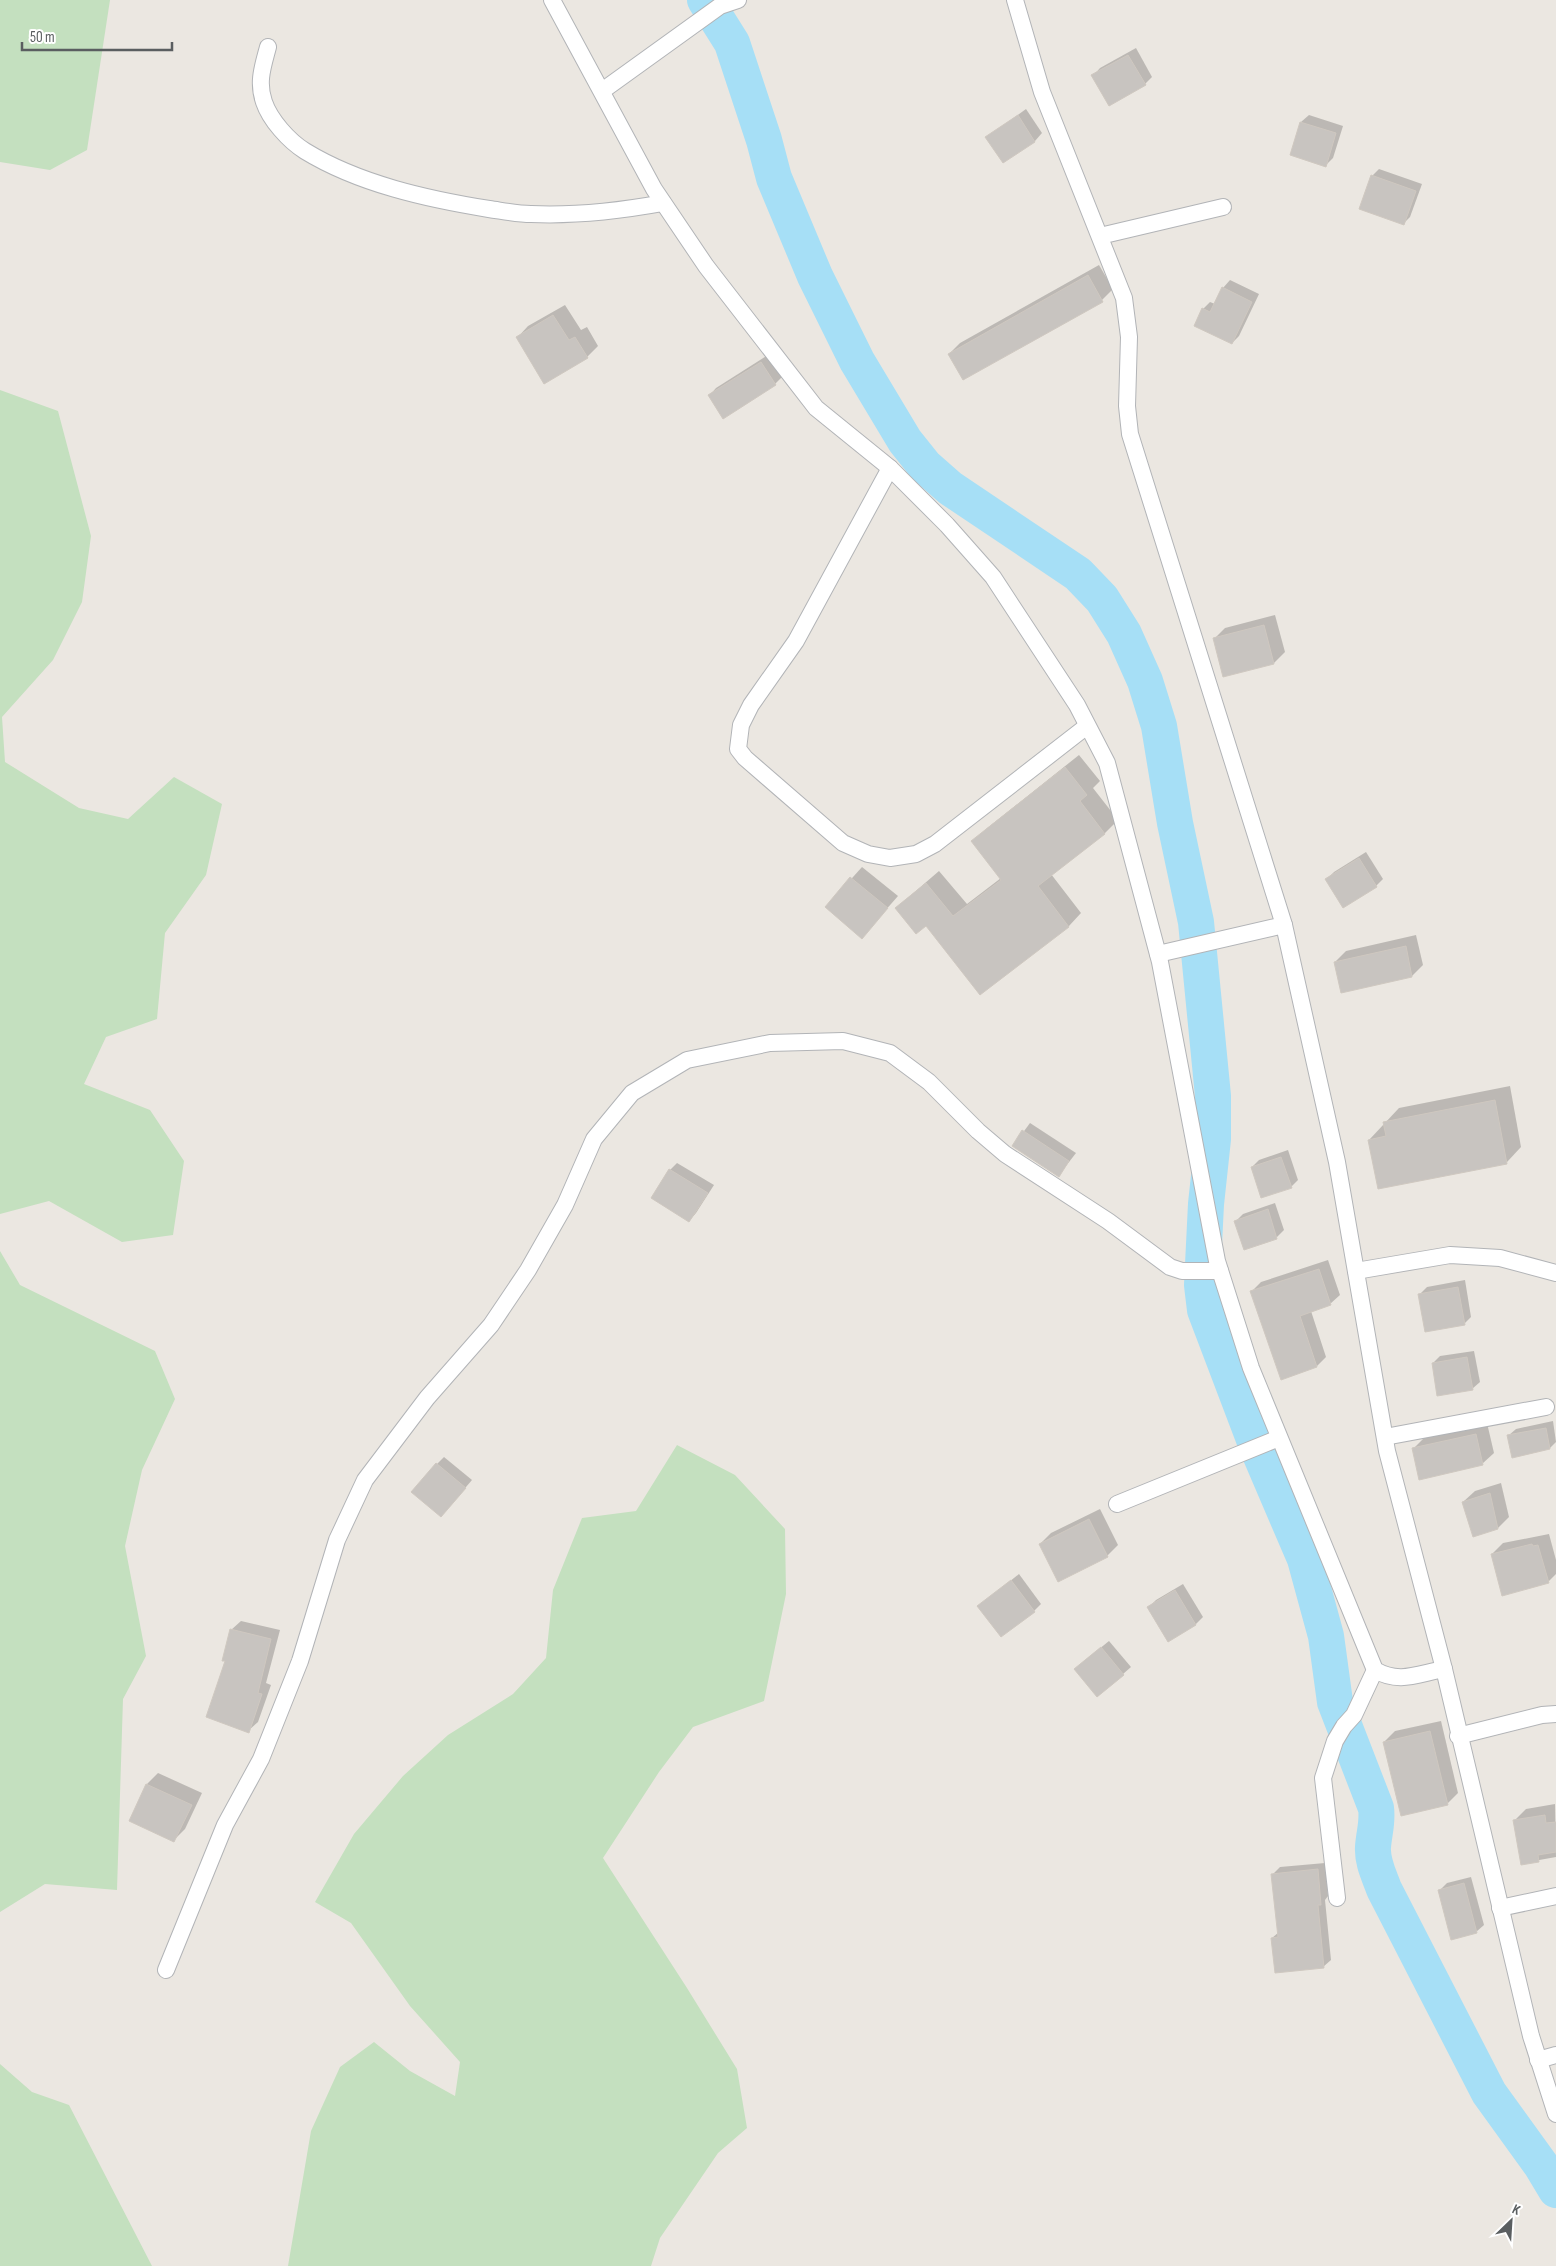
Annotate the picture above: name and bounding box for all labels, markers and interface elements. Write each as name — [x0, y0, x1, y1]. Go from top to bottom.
scale bar — [22, 20, 172, 52]
text: 50 m — [30, 28, 55, 47]
north arrow — [1486, 2196, 1536, 2246]
text: K — [1510, 2201, 1523, 2219]

